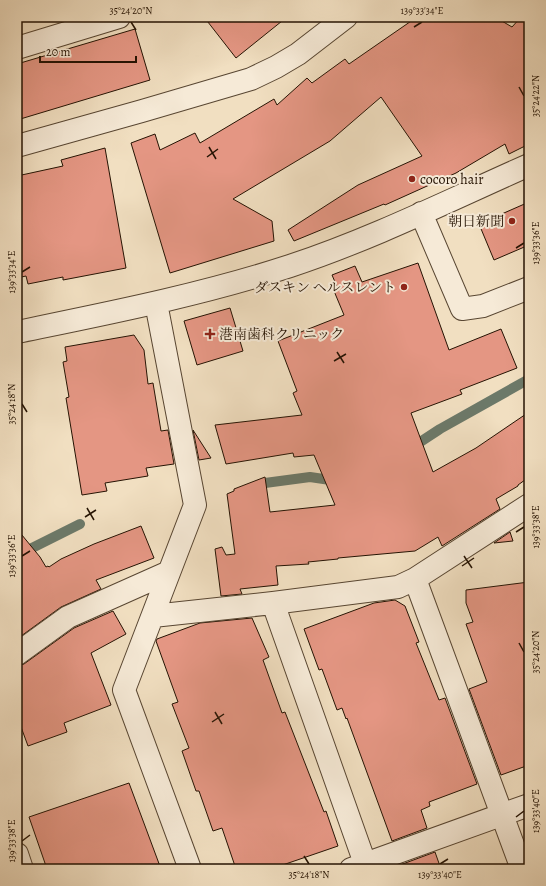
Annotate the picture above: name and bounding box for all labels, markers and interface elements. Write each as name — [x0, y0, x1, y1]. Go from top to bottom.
text: 35°24'20"N — [110, 4, 152, 17]
text: 139°33'34"E — [401, 4, 443, 17]
scale bar — [40, 38, 136, 64]
text: 20 m — [46, 44, 70, 60]
text: 35°24'22"N — [529, 75, 542, 117]
place label: cocoro hair — [420, 170, 484, 189]
marker: cocoro hair — [407, 174, 417, 184]
place label: 朝日新聞 — [448, 212, 504, 231]
marker: 朝日新聞 — [507, 216, 517, 226]
text: 139°33'36"E — [529, 221, 542, 264]
text: 139°33'34"E — [5, 251, 18, 293]
place label: ダスキン ヘルスレント — [254, 278, 396, 297]
marker: ダスキン ヘルスレント — [399, 282, 409, 292]
place label: 港南歯科クリニック — [219, 325, 344, 344]
marker: 港南歯科クリニック — [204, 328, 216, 340]
text: 35°24'18"N — [5, 384, 18, 424]
text: 139°33'38"E — [529, 505, 542, 549]
text: 139°33'36"E — [5, 534, 18, 577]
text: 35°24'20"N — [529, 631, 542, 673]
text: 139°33'40"E — [529, 789, 542, 833]
text: 139°33'38"E — [5, 819, 18, 863]
text: 35°24'18"N — [289, 868, 329, 881]
text: 139°33'40"E — [418, 868, 462, 881]

